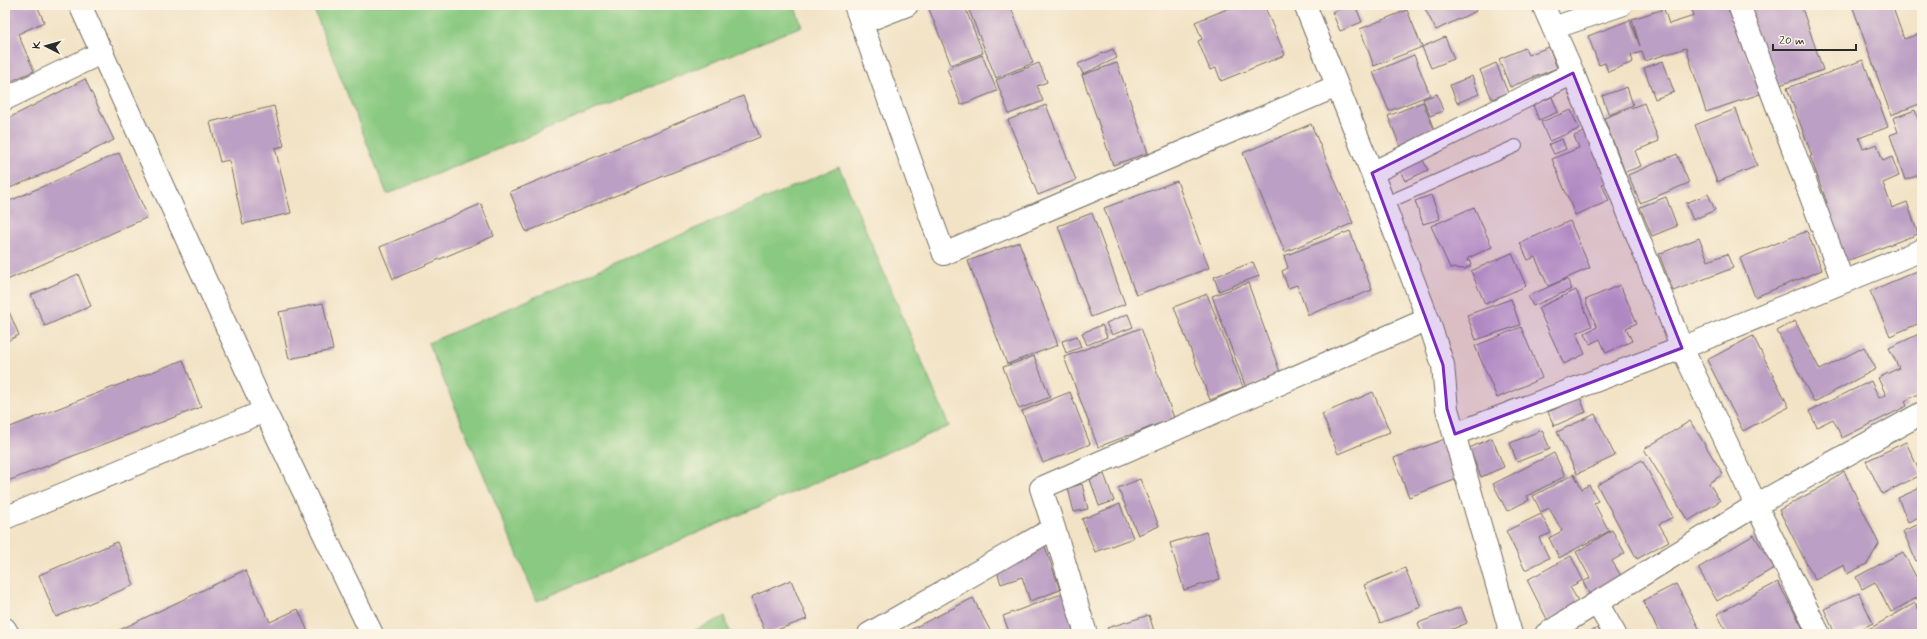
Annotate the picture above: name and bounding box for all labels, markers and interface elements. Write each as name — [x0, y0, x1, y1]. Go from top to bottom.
north arrow — [26, 26, 66, 66]
scale bar — [1773, 26, 1856, 52]
text: 20 m — [1779, 33, 1805, 49]
text: K — [30, 40, 44, 50]

